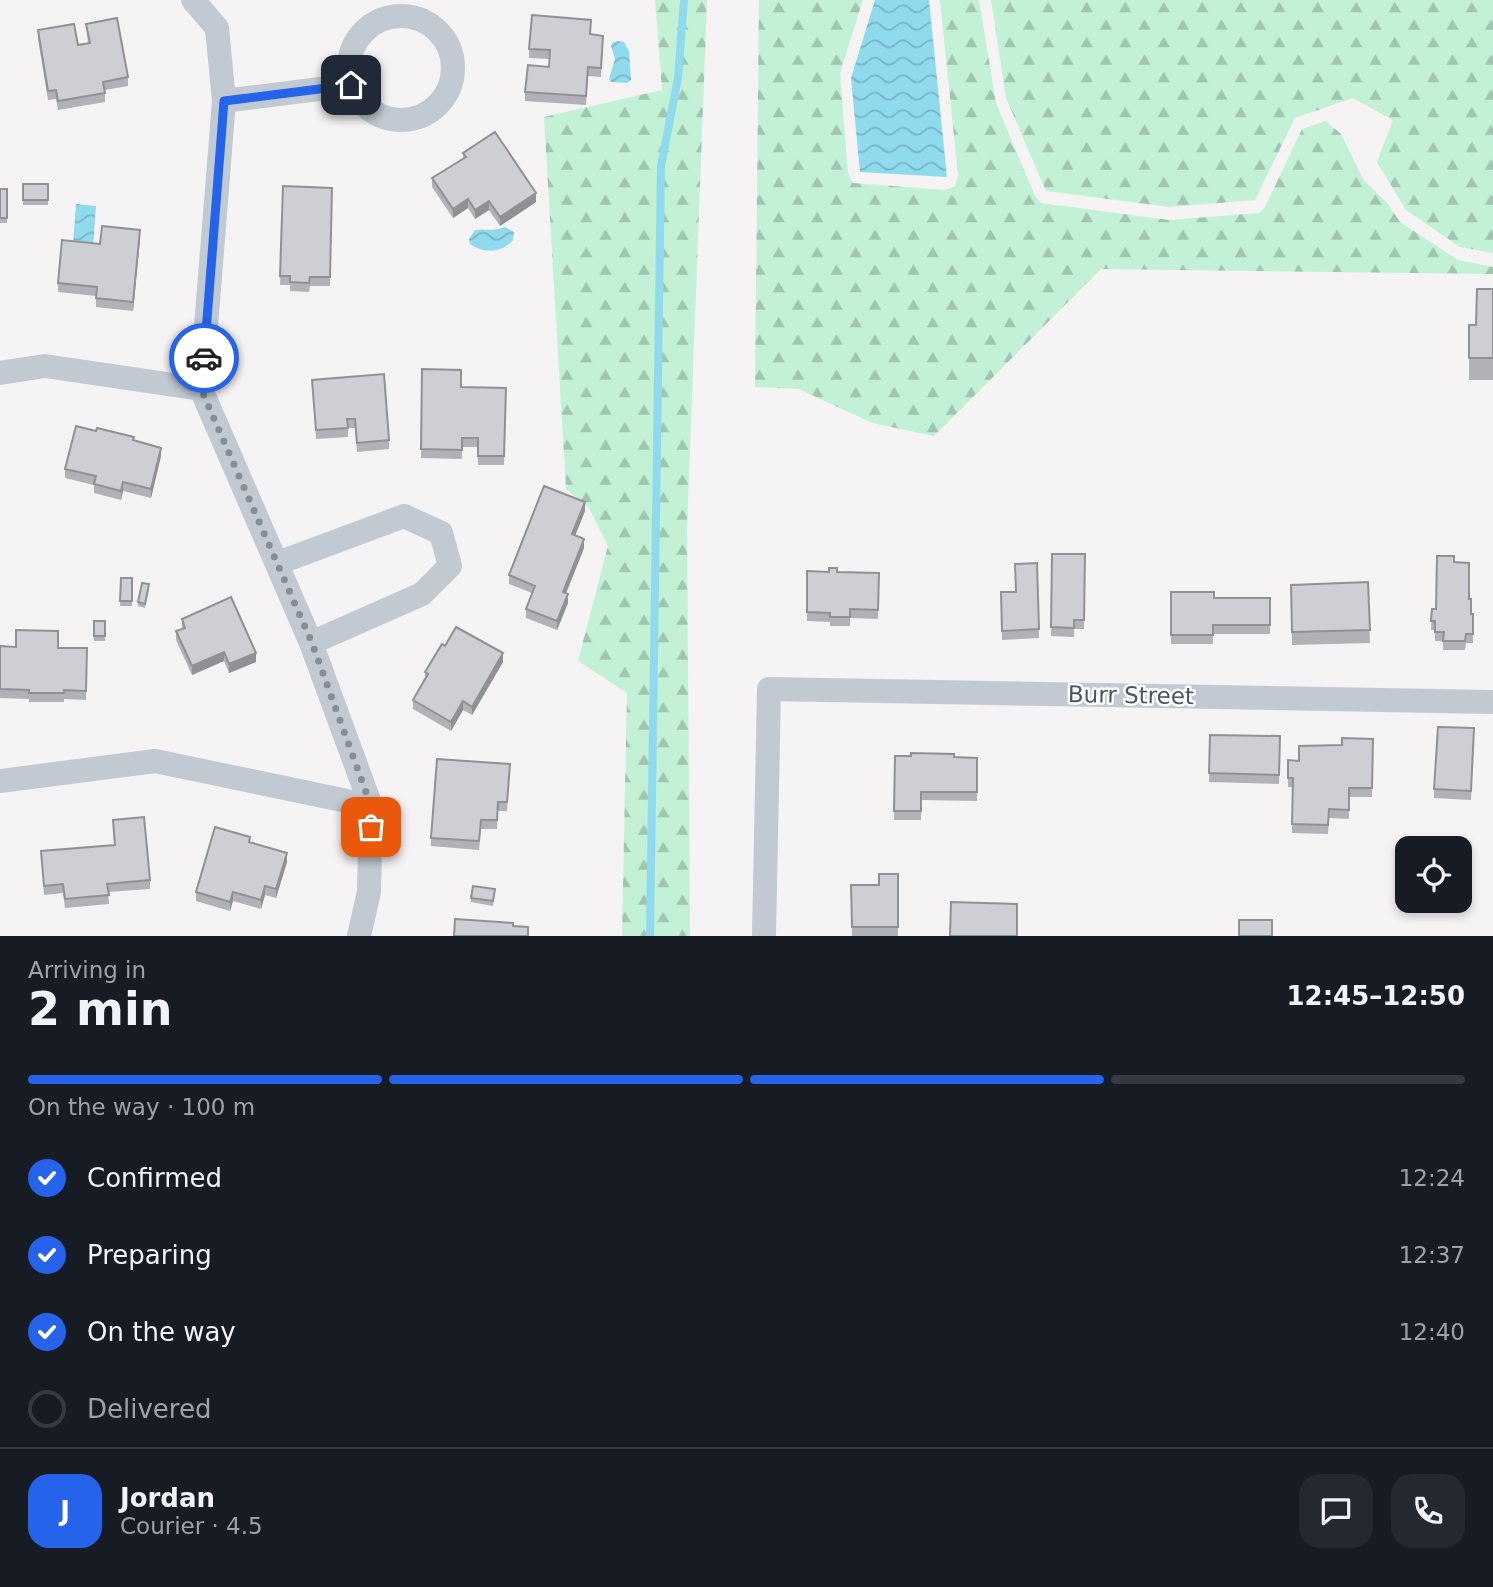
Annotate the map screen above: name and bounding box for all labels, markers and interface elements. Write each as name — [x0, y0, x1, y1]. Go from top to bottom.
pin — [321, 55, 381, 115]
icon: home — [332, 66, 370, 104]
courier — [169, 323, 239, 393]
icon: car — [185, 339, 223, 377]
street label: Burr Street — [1068, 681, 1194, 709]
pin — [341, 797, 401, 857]
icon: bag — [352, 808, 390, 846]
map controls — [1395, 836, 1472, 913]
button: locate — [1395, 836, 1472, 913]
text: Arriving in — [28, 957, 146, 983]
text: 12:45–12:50 — [1286, 981, 1465, 1011]
text: 2 min — [28, 982, 172, 1036]
text: On the way · 100 m — [28, 1094, 255, 1120]
icon: check — [28, 1159, 66, 1197]
text: Confirmed — [87, 1163, 222, 1193]
text: 12:24 — [1399, 1165, 1465, 1191]
icon: check — [28, 1236, 66, 1274]
text: Preparing — [87, 1240, 212, 1270]
text: 12:37 — [1399, 1242, 1465, 1268]
icon: check — [28, 1313, 66, 1351]
text: On the way — [87, 1317, 236, 1347]
text: 12:40 — [1399, 1319, 1465, 1345]
text: Delivered — [87, 1394, 211, 1424]
button: chat — [1299, 1474, 1373, 1548]
button: phone — [1391, 1474, 1465, 1548]
text: Jordan — [120, 1483, 215, 1513]
text: J — [60, 1496, 70, 1526]
text: Courier · 4.5 — [120, 1513, 263, 1539]

